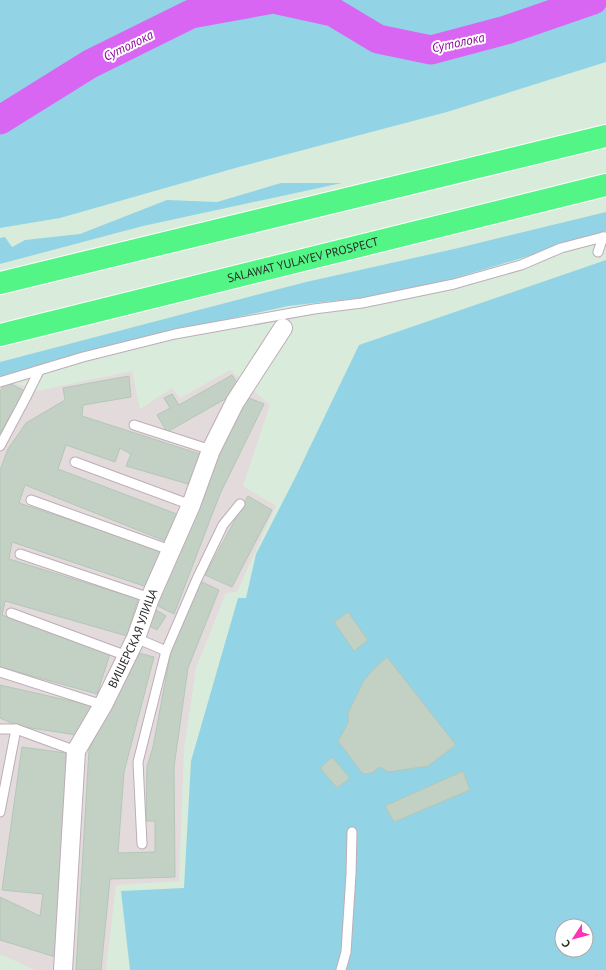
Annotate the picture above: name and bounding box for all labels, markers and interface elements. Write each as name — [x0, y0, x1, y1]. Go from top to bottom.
water label: Сутолока — [101, 26, 156, 65]
water label: Сутолока — [430, 28, 487, 56]
street label: SALAWAT YULAYEV PROSPECT — [226, 234, 380, 285]
street label: ВИШЕРСКАЯ УЛИЦА — [105, 586, 160, 690]
north arrow — [554, 918, 594, 958]
text: С — [558, 937, 573, 950]

